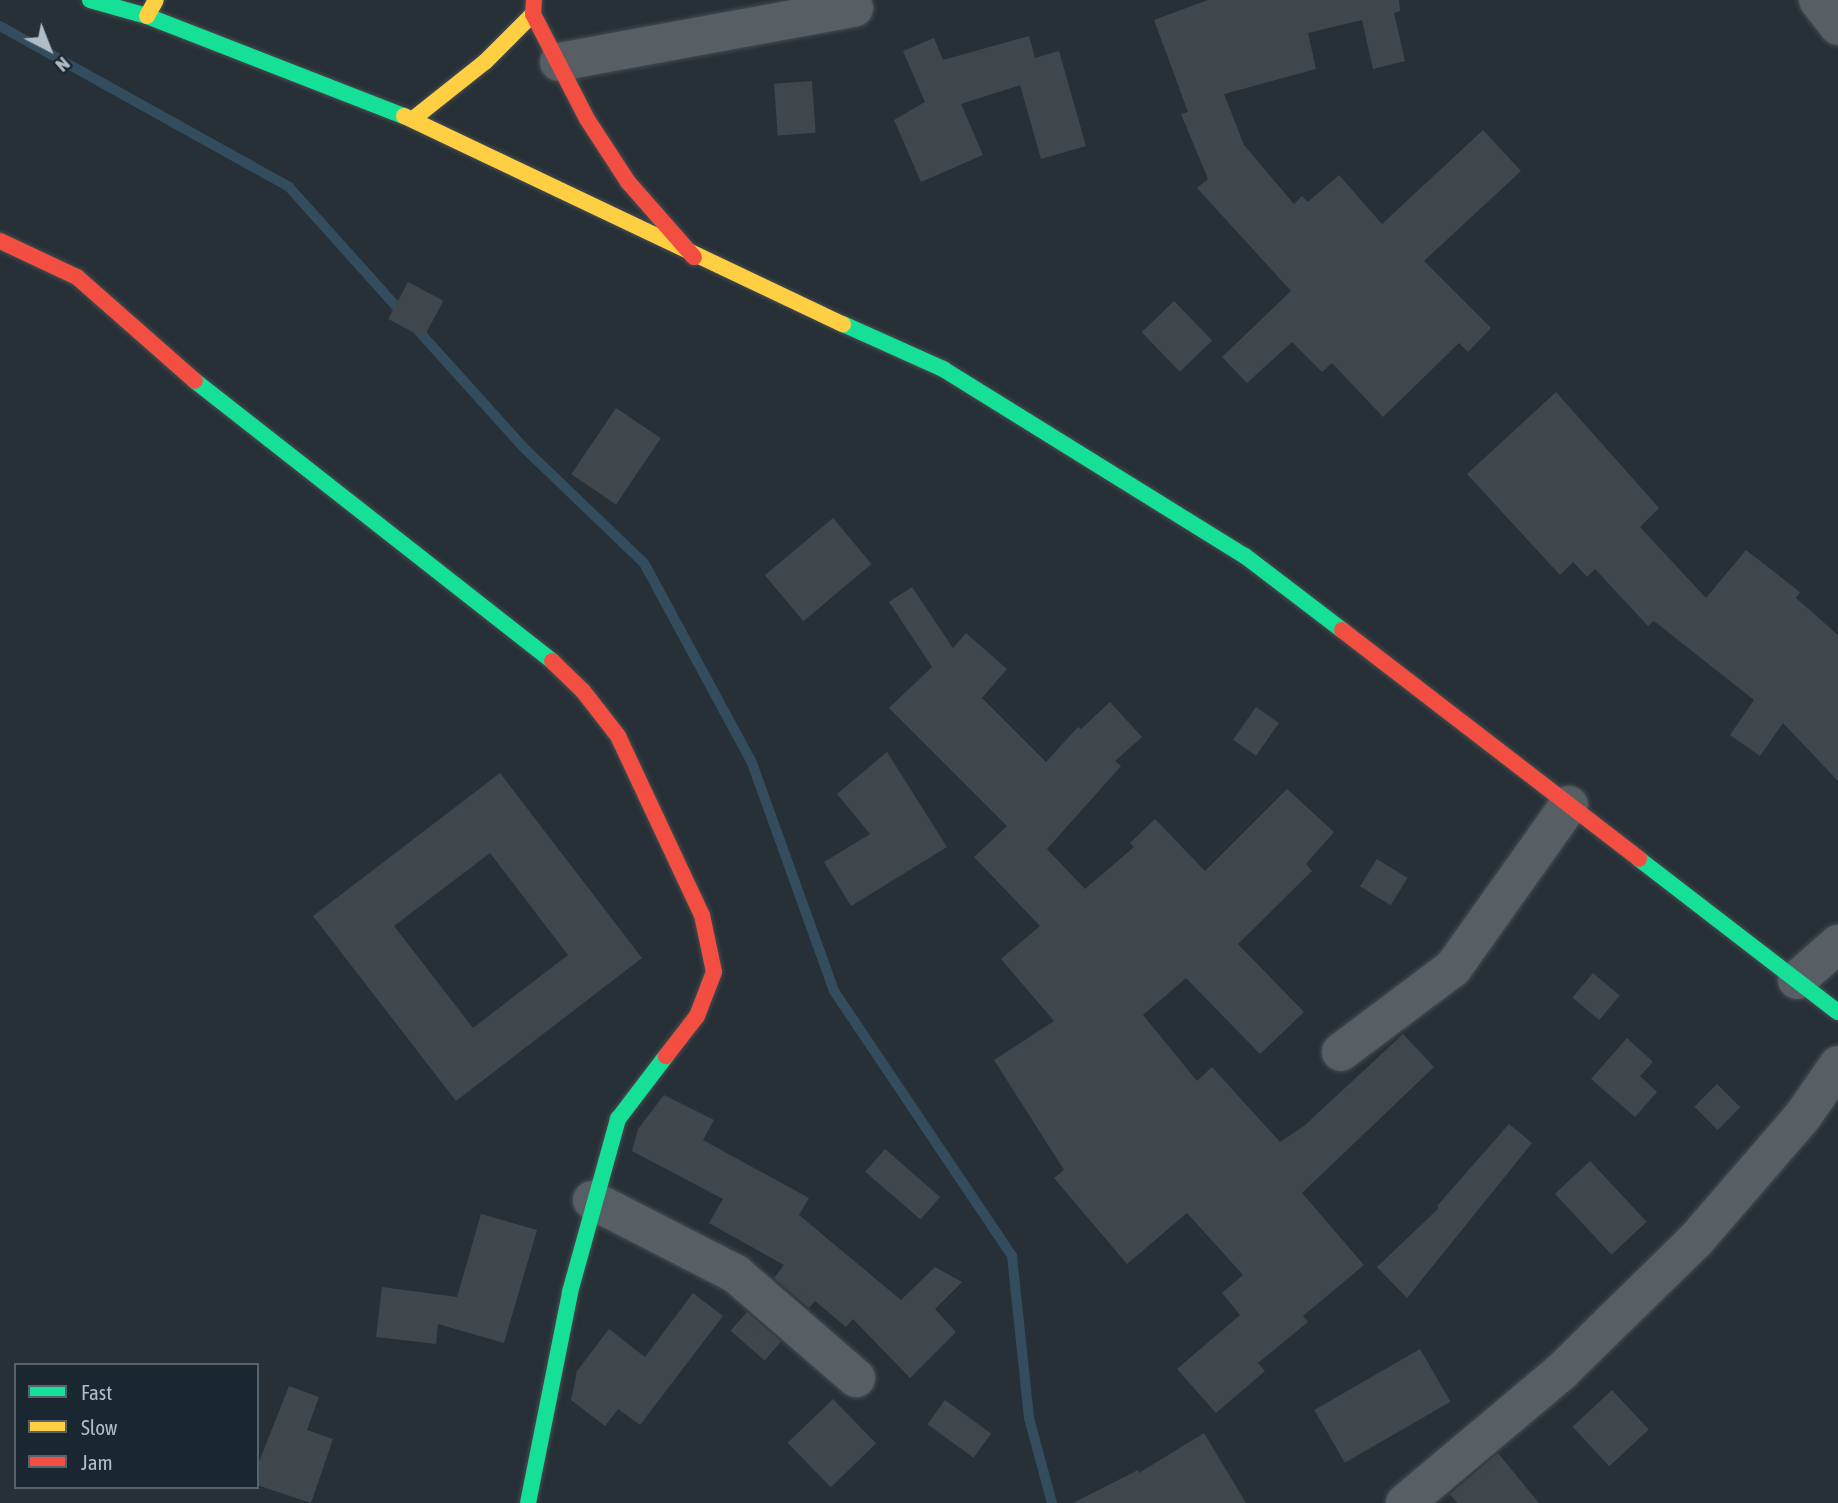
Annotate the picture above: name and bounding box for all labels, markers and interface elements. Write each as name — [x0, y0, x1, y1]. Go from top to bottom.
north arrow — [14, 14, 84, 84]
text: N — [52, 53, 75, 77]
legend — [14, 1363, 259, 1489]
text: Fast — [81, 1380, 112, 1404]
text: Slow — [81, 1415, 117, 1439]
text: Jam — [81, 1450, 113, 1474]

